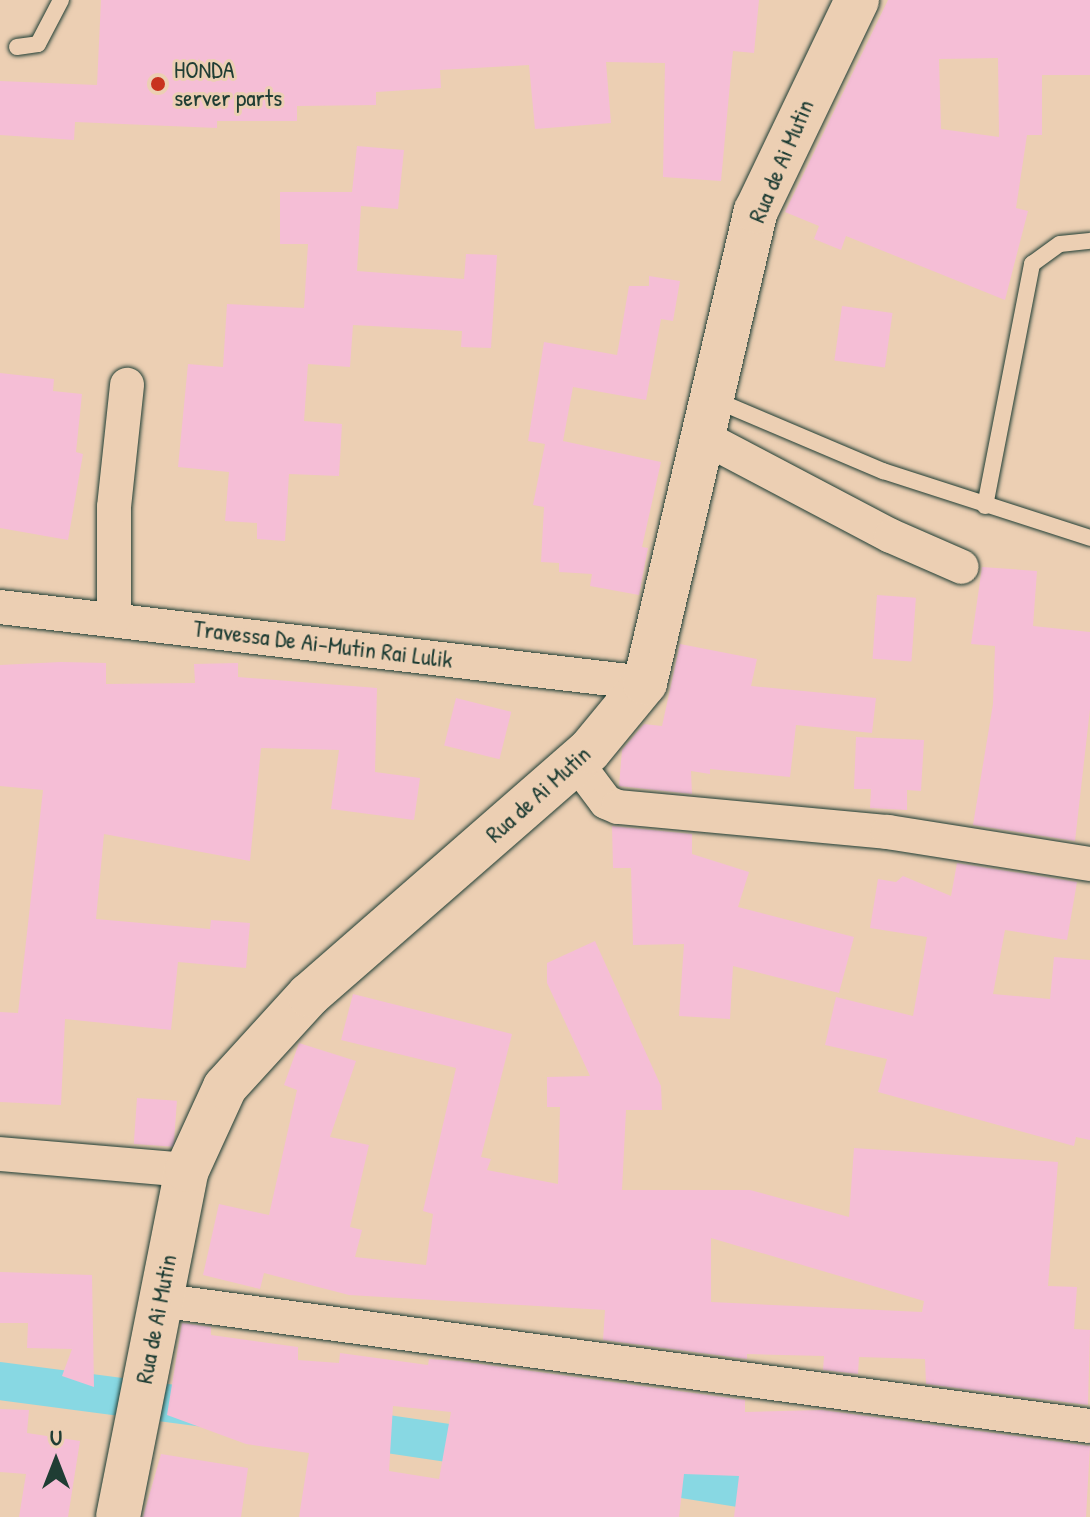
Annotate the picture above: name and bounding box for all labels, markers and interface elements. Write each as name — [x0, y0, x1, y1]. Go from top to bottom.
place label: HONDA server parts — [174, 56, 282, 112]
marker: HONDA server parts — [149, 75, 167, 93]
street label: Rua de Ai Mutin — [742, 95, 820, 227]
street label: Travessa De Ai-Mutin Rai Lulik — [192, 614, 454, 674]
street label: Rua de Ai Mutin — [480, 740, 596, 848]
street label: Rua de Ai Mutin — [129, 1252, 183, 1386]
north arrow — [16, 1421, 96, 1501]
text: U — [50, 1422, 62, 1452]

